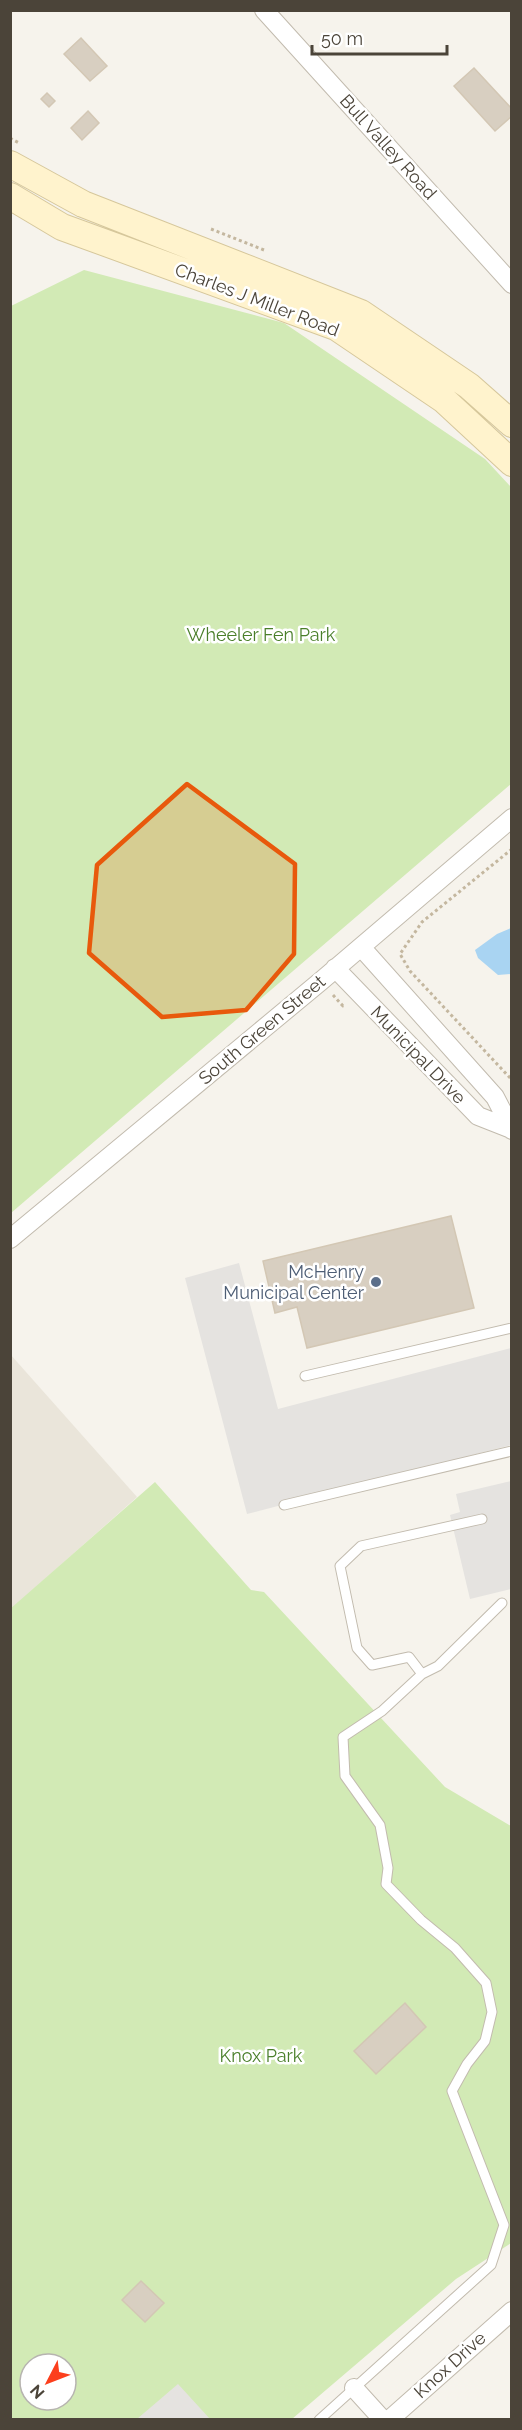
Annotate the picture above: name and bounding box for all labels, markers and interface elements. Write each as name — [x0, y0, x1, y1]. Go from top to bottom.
scale bar — [312, 18, 447, 56]
text: 50 m — [321, 28, 363, 49]
street label: Bull Valley Road — [336, 90, 441, 204]
street label: Charles J Miller Road — [172, 259, 342, 341]
park label: Wheeler Fen Park — [187, 624, 336, 645]
street label: South Green Street — [194, 971, 329, 1089]
street label: Municipal Drive — [367, 1001, 470, 1108]
place label: McHenry Municipal Center — [223, 1261, 365, 1303]
marker: McHenry Municipal Center — [369, 1275, 383, 1289]
park label: Knox Park — [220, 2045, 303, 2066]
street label: Knox Drive — [410, 2327, 490, 2402]
north arrow — [18, 2352, 78, 2412]
text: N — [26, 2381, 48, 2403]

